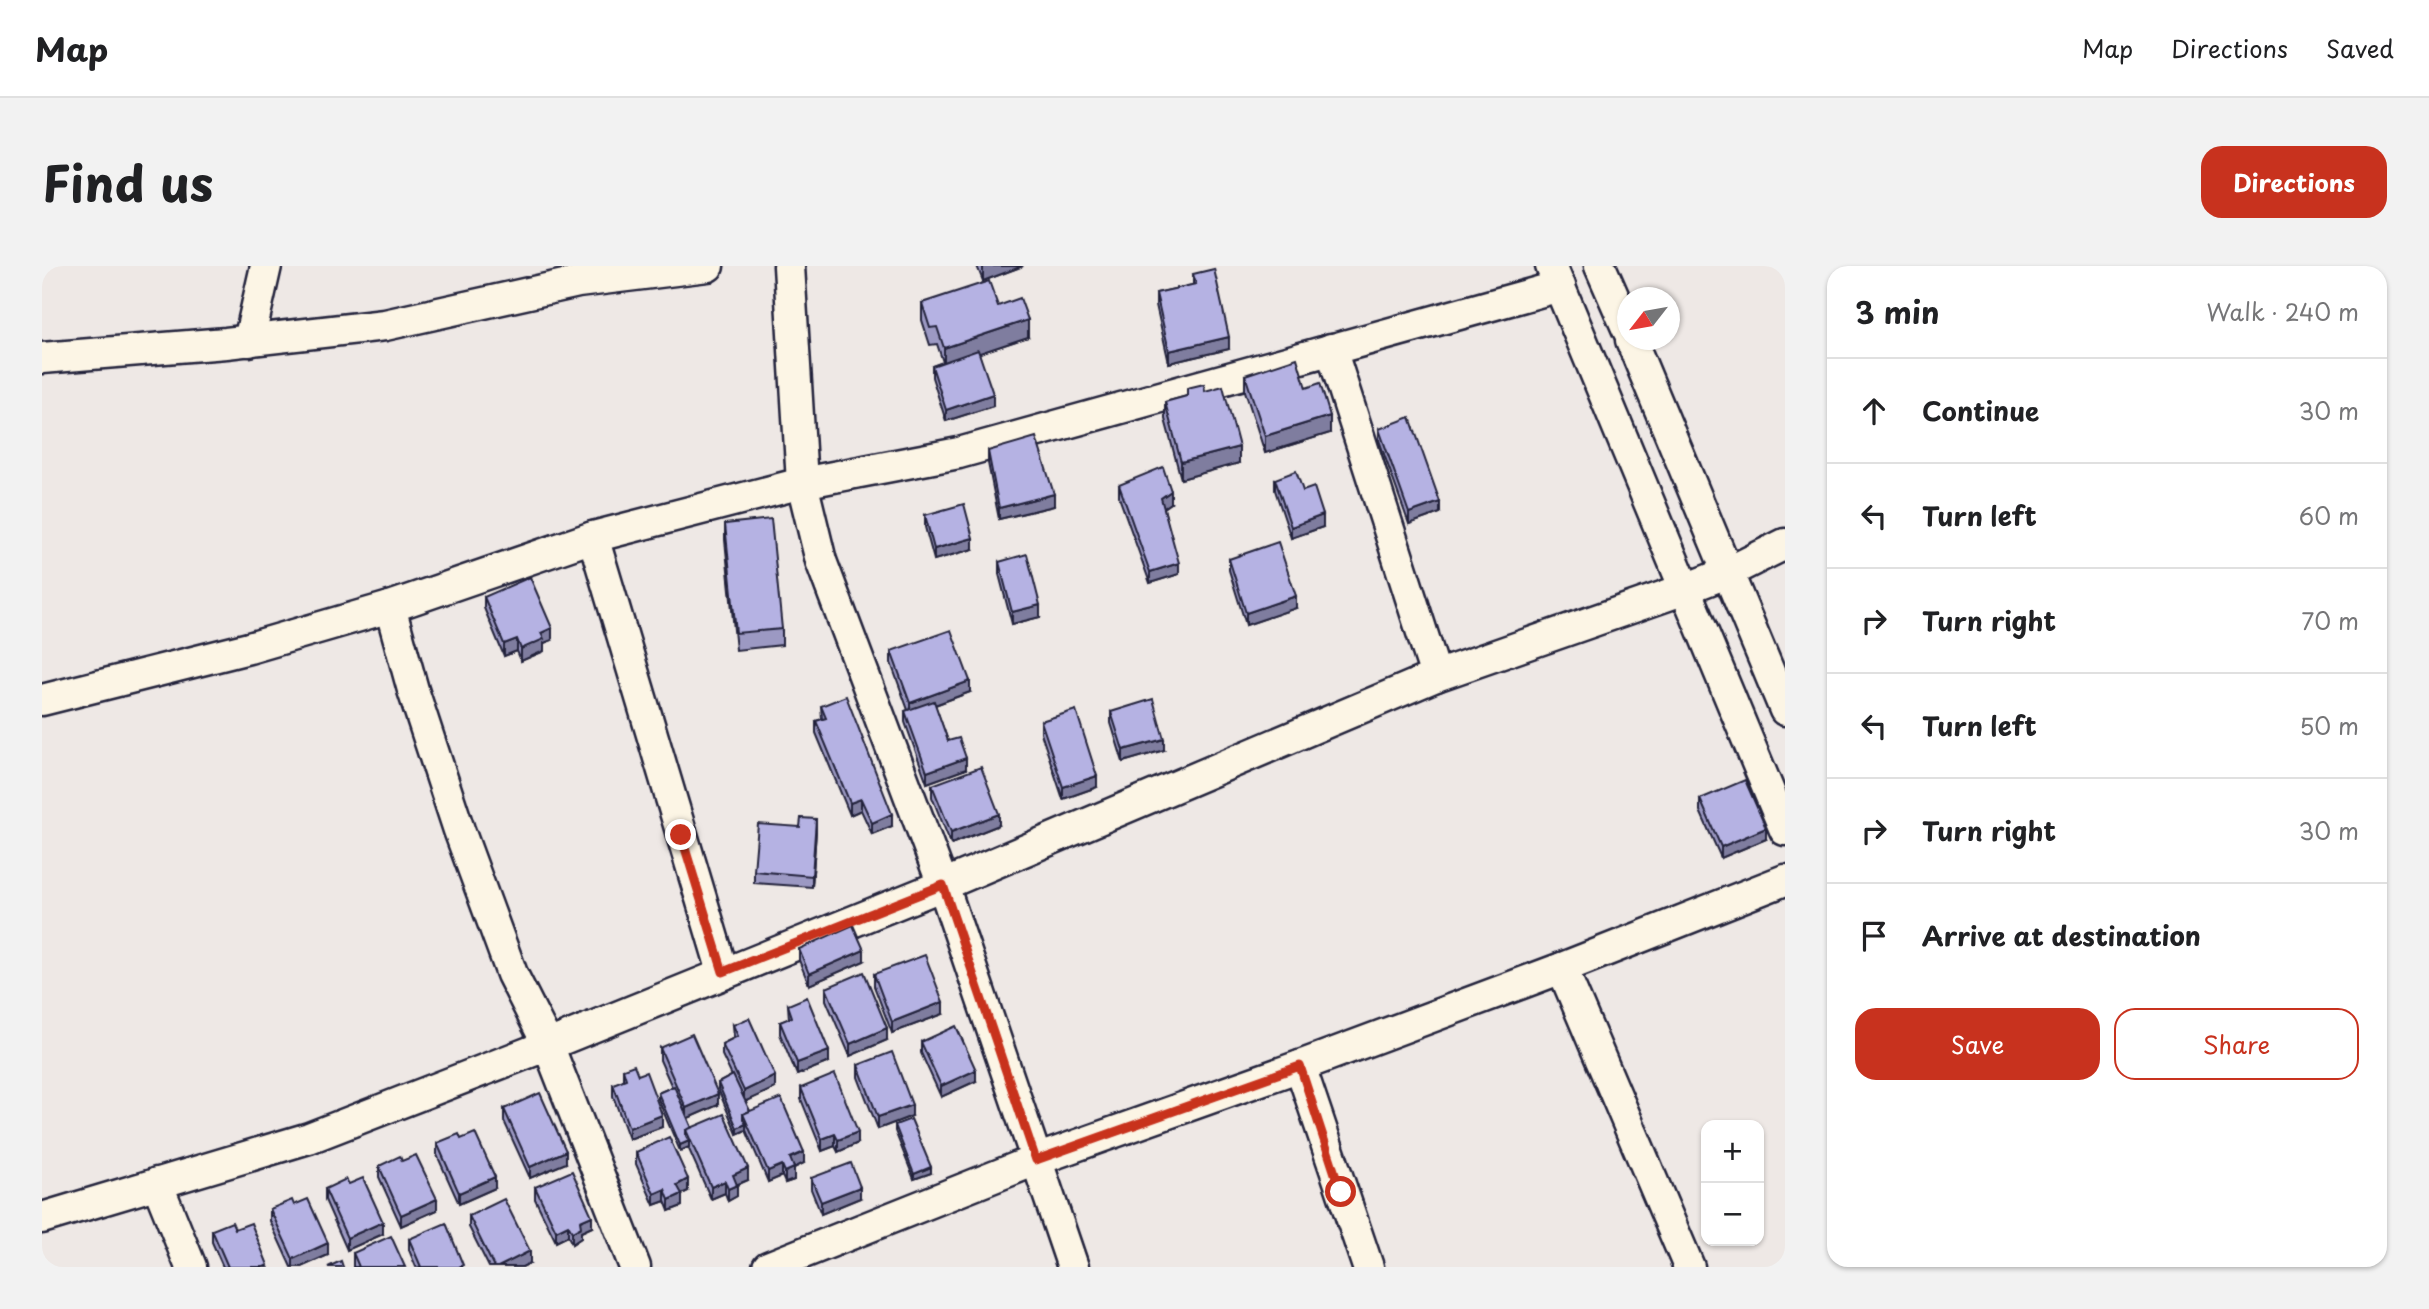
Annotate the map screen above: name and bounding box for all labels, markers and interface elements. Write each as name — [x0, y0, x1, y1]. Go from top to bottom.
text: Map — [35, 23, 108, 73]
text: Map — [2082, 30, 2133, 66]
text: Directions — [2171, 30, 2288, 66]
text: Saved — [2326, 30, 2394, 66]
text: Find us — [42, 145, 213, 219]
button: Directions — [2201, 146, 2387, 218]
north arrow — [1617, 287, 1680, 350]
text: 3 min — [1855, 289, 1940, 334]
text: Walk · 240 m — [2207, 294, 2359, 329]
text: Continue — [1922, 391, 2039, 430]
icon: ahead — [1855, 392, 1893, 430]
text: 30 m — [2298, 393, 2359, 428]
text: Turn left — [1922, 496, 2037, 535]
icon: left — [1855, 497, 1893, 535]
text: 60 m — [2299, 498, 2359, 533]
text: Turn right — [1922, 601, 2056, 640]
icon: right — [1855, 602, 1893, 640]
text: 70 m — [2301, 603, 2359, 638]
text: Turn left — [1922, 706, 2037, 745]
icon: left — [1855, 707, 1893, 745]
text: 50 m — [2299, 708, 2359, 743]
text: Turn right — [1922, 811, 2056, 850]
icon: right — [1855, 812, 1893, 850]
text: 30 m — [2298, 813, 2359, 848]
route end — [665, 819, 696, 850]
text: Arrive at destination — [1922, 916, 2201, 955]
icon: arrive — [1855, 917, 1893, 955]
button: Save — [1855, 1008, 2100, 1080]
button: Share — [2114, 1008, 2359, 1080]
map controls — [1701, 1120, 1764, 1246]
button: + — [1701, 1120, 1764, 1183]
route start — [1325, 1176, 1356, 1207]
button: − — [1701, 1183, 1764, 1246]

